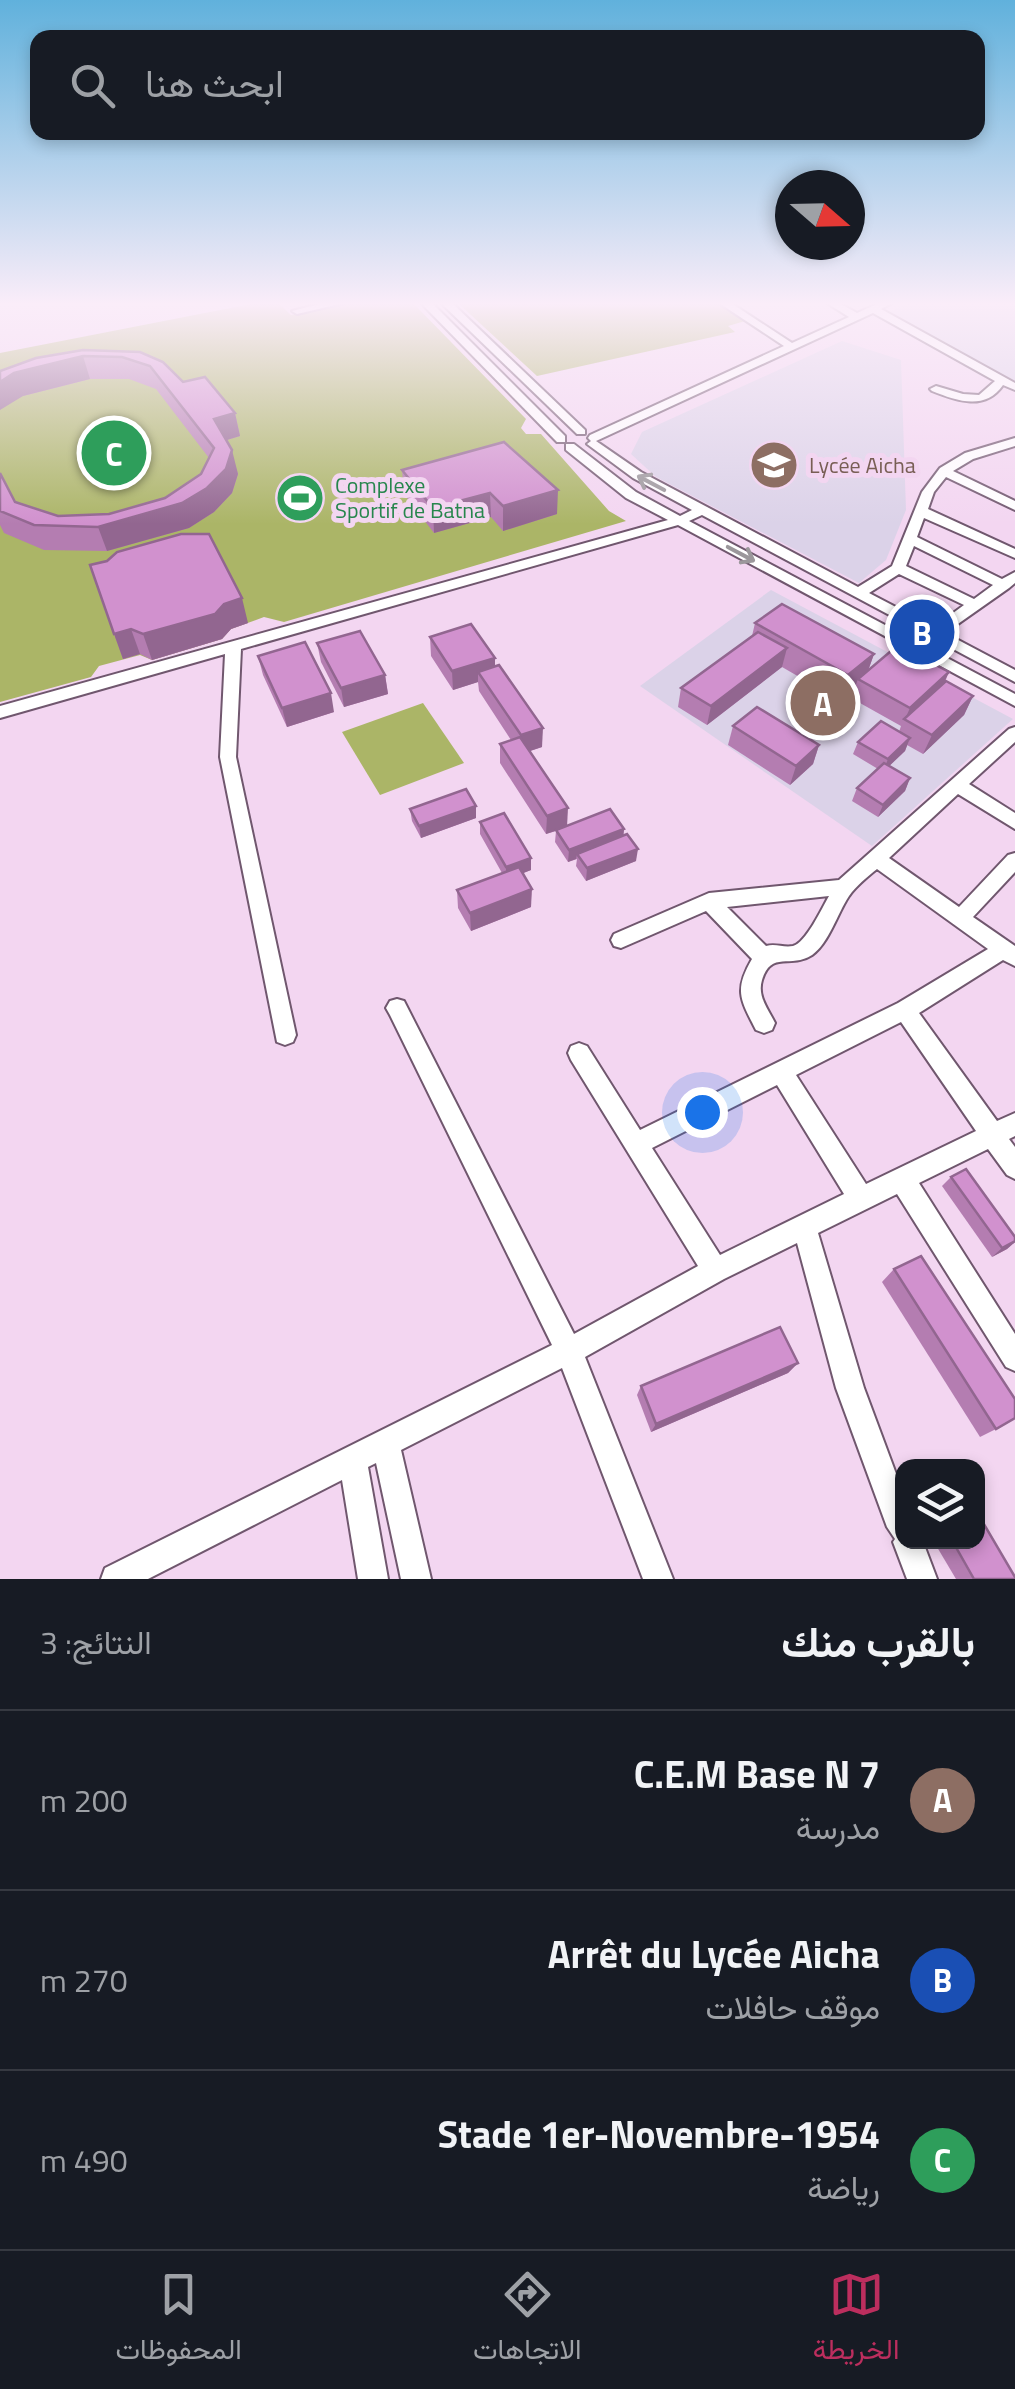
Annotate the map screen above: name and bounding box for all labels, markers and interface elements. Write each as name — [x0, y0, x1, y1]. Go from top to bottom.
search box — [30, 30, 985, 140]
text: ابحث هنا — [145, 54, 284, 112]
icon: search — [65, 58, 120, 113]
north arrow — [775, 170, 865, 260]
pin: C — [82, 416, 146, 490]
school or university icon: Lycée Aicha — [748, 439, 800, 491]
place label: Lycée Aicha — [809, 448, 916, 482]
place label: Complexe Sportif de Batna — [335, 468, 485, 527]
sports icon: Complexe Sportif de Batna — [274, 472, 326, 524]
one-way arrow — [637, 472, 666, 492]
one-way arrow — [726, 545, 756, 564]
pin: B — [890, 594, 954, 670]
pin: A — [790, 666, 856, 740]
your location — [677, 1087, 728, 1138]
map controls — [895, 1459, 985, 1549]
button: layers — [895, 1459, 985, 1549]
text: بالقرب منك — [781, 1609, 975, 1673]
text: النتائج: 3 — [40, 1618, 152, 1666]
text: C.E.M Base N 7 — [634, 1745, 880, 1803]
text: 200 m — [40, 1776, 128, 1824]
text: A — [933, 1776, 952, 1824]
text: مدرسة — [796, 1803, 880, 1851]
text: Arrêt du Lycée Aicha — [548, 1925, 880, 1983]
text: 270 m — [40, 1956, 128, 2004]
text: B — [933, 1956, 952, 2004]
text: موقف حافلات — [706, 1983, 880, 2031]
text: Stade 1er-Novembre-1954 — [438, 2105, 880, 2163]
text: 490 m — [40, 2136, 128, 2184]
text: C — [934, 2136, 951, 2184]
text: رياضة — [807, 2163, 880, 2211]
tab: المحفوظات — [116, 2267, 242, 2374]
tab: الاتجاهات — [473, 2267, 582, 2374]
tab: الخريطة — [813, 2267, 899, 2374]

